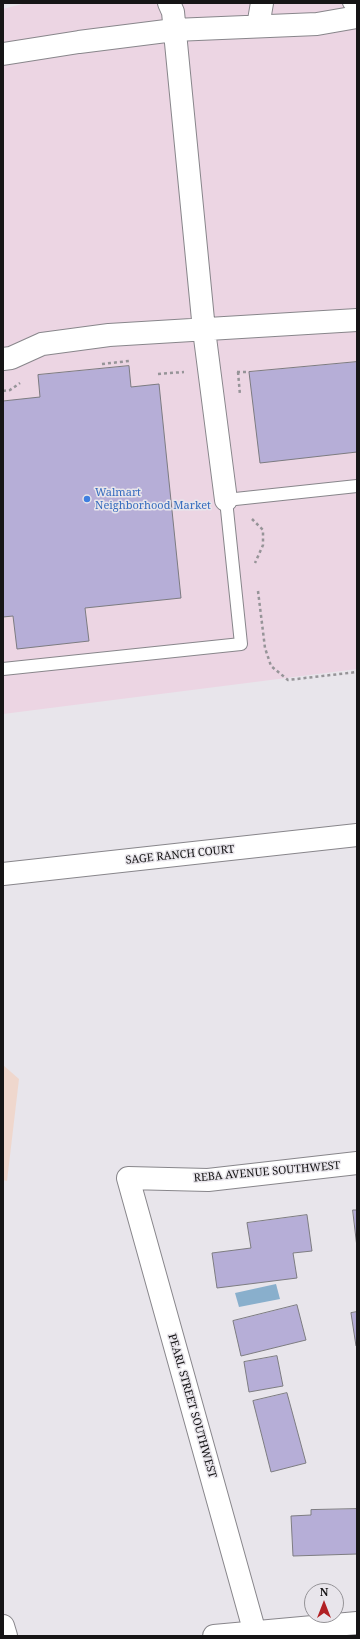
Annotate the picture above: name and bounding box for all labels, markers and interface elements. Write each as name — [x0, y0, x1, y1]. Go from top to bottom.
place label: Walmart Neighborhood Market — [95, 486, 211, 512]
marker: Walmart Neighborhood Market — [82, 494, 92, 504]
street label: SAGE RANCH COURT — [125, 843, 235, 867]
street label: REBA AVENUE SOUTHWEST — [193, 1159, 341, 1185]
street label: PEARL STREET SOUTHWEST — [165, 1332, 219, 1480]
north arrow — [304, 1583, 344, 1623]
text: N — [320, 1584, 328, 1599]

